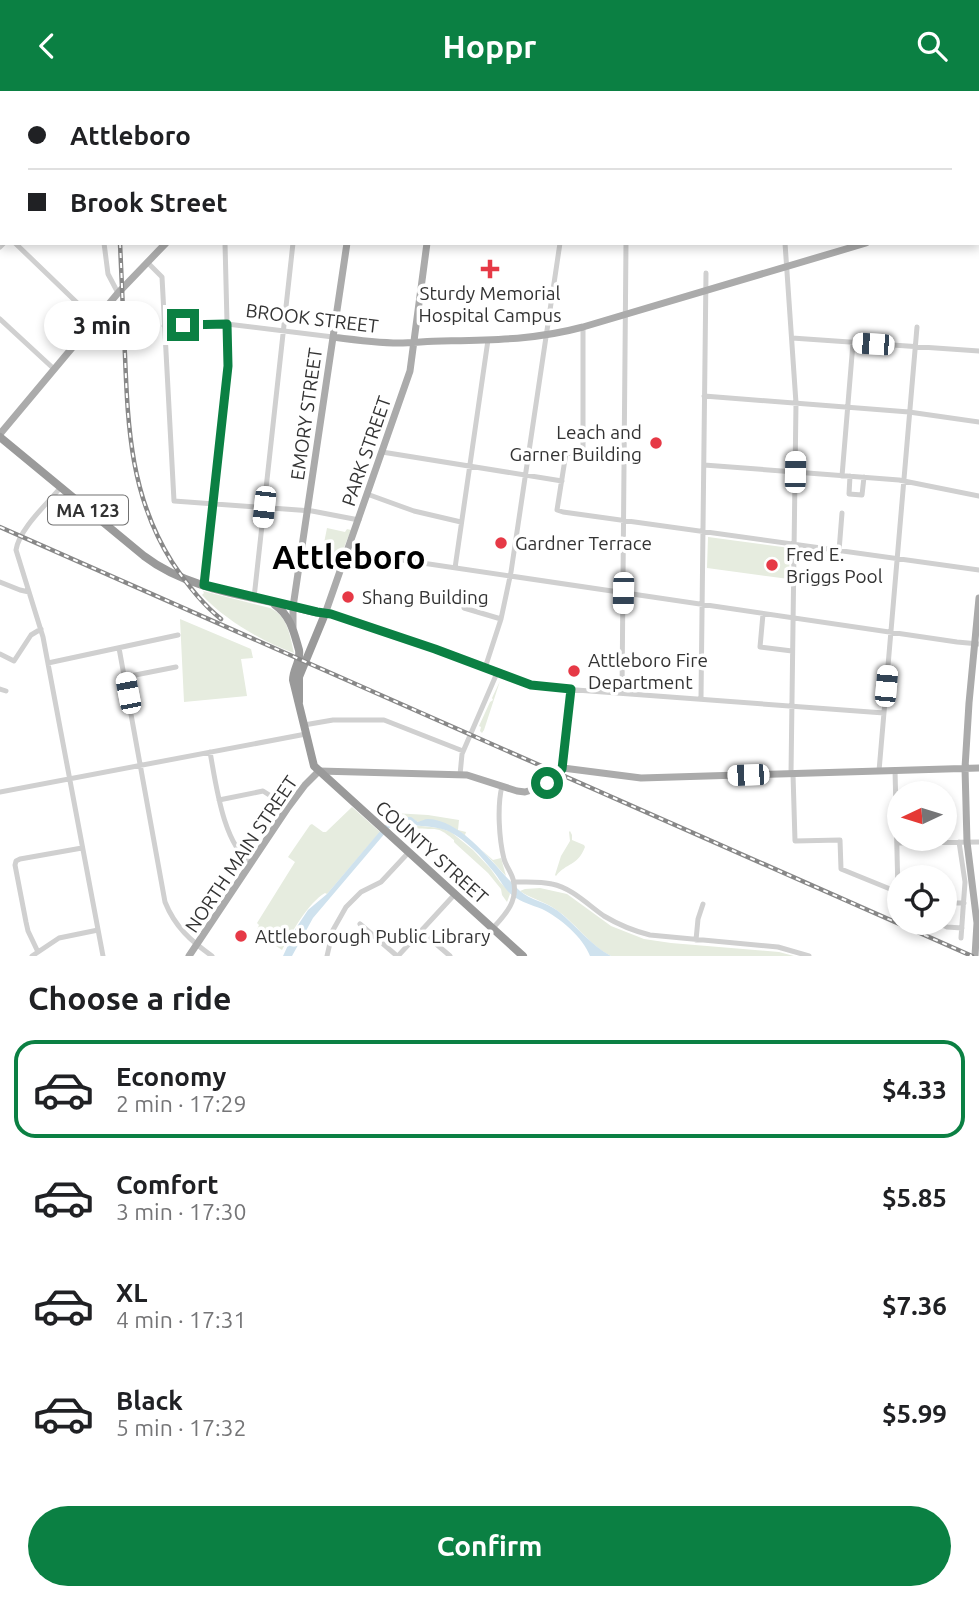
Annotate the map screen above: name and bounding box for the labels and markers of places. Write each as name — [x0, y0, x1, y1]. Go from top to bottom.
marker: Sturdy Memorial Hospital Campus — [480, 259, 500, 279]
place label: Sturdy Memorial Hospital Campus — [419, 282, 561, 326]
place label: Leach and Garner Building — [510, 421, 642, 465]
marker: Leach and Garner Building — [648, 435, 664, 451]
place label: Gardner Terrace — [515, 532, 652, 554]
marker: Gardner Terrace — [493, 535, 509, 551]
place label: Fred E. Briggs Pool — [786, 543, 883, 587]
marker: Fred E. Briggs Pool — [764, 557, 780, 573]
place label: Shang Building — [362, 586, 489, 608]
marker: Shang Building — [340, 589, 356, 605]
place label: Attleboro Fire Department — [588, 649, 708, 693]
marker: Attleboro Fire Department — [566, 663, 582, 679]
place label: Attleborough Public Library — [255, 925, 491, 947]
marker: Attleborough Public Library — [233, 928, 249, 944]

